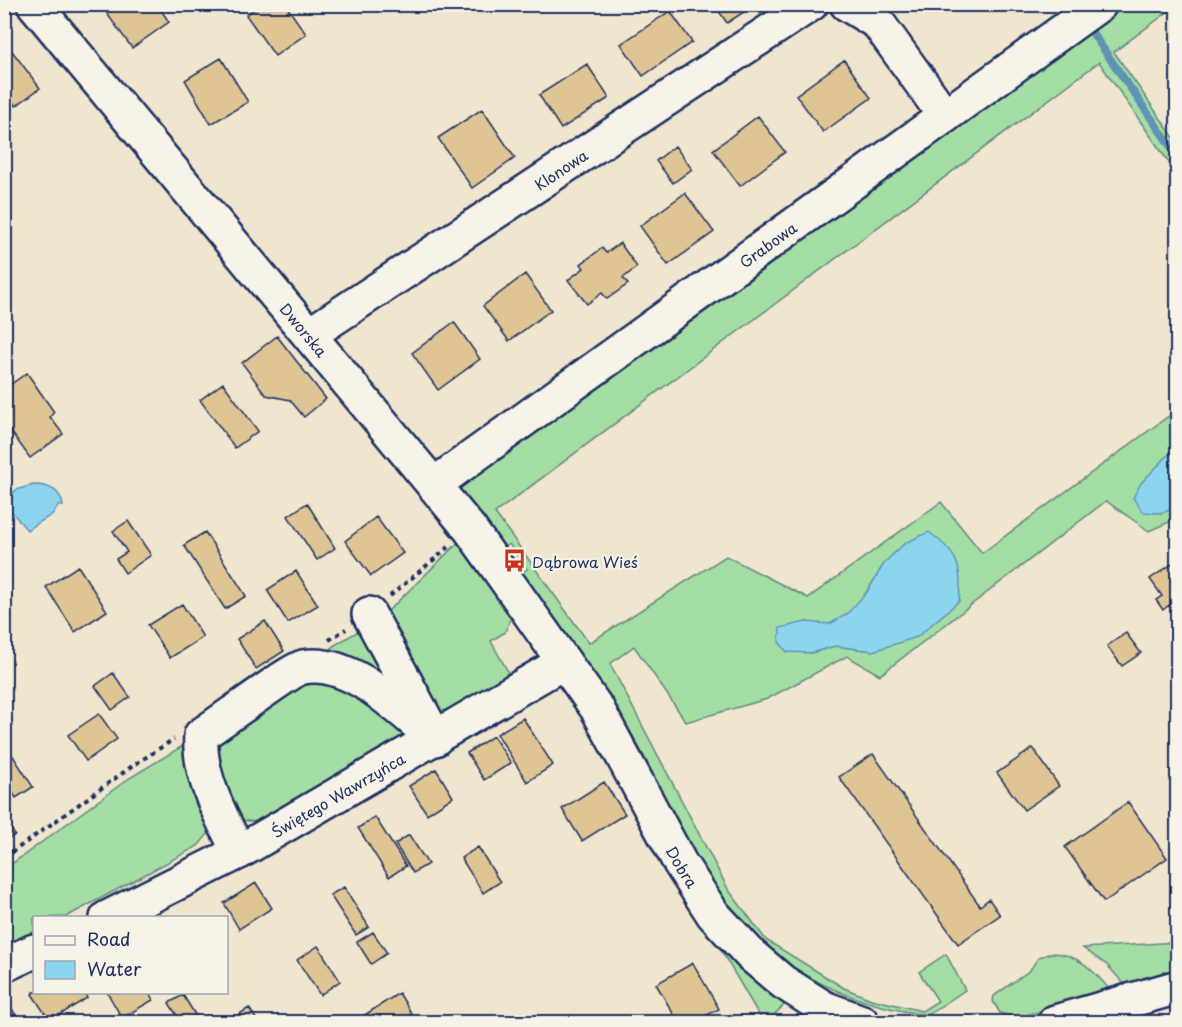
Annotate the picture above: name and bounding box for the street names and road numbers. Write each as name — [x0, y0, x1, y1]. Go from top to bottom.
street label: Klonowa — [529, 143, 592, 195]
street label: Grabowa — [734, 215, 801, 273]
street label: Dworska — [275, 297, 334, 362]
street label: Świętego Wawrzyńca — [267, 746, 409, 842]
street label: Dobra — [661, 841, 705, 893]

